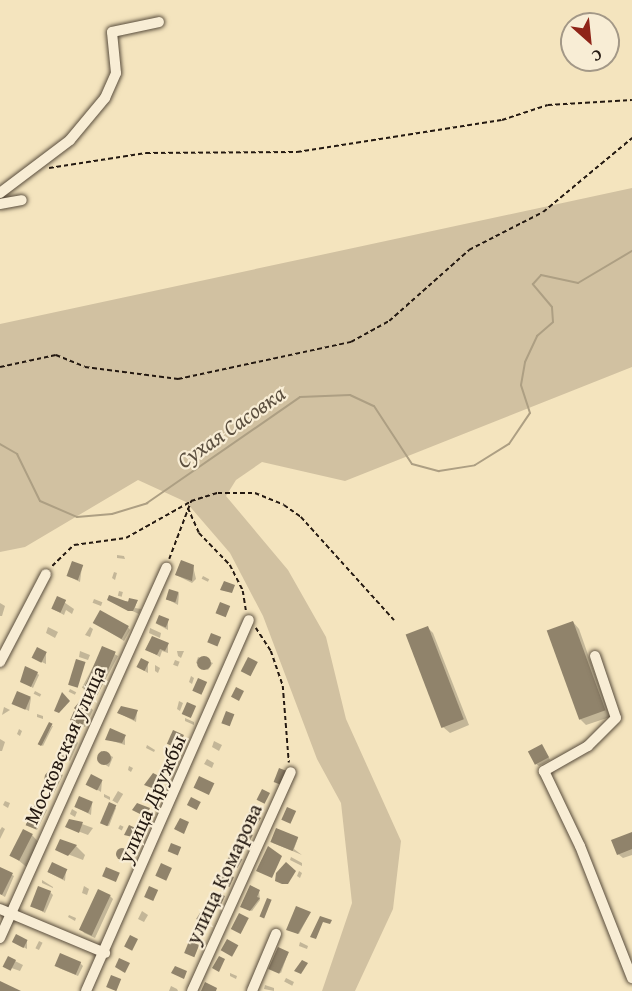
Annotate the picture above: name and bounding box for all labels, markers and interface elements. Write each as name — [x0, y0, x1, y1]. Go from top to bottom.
north arrow — [560, 12, 620, 72]
text: С — [588, 44, 607, 69]
water label: Сухая Сасовка — [172, 380, 290, 474]
street label: Московская улица — [19, 662, 111, 828]
street label: улица Дружбы — [113, 731, 191, 867]
street label: улица Комарова — [180, 800, 268, 948]

